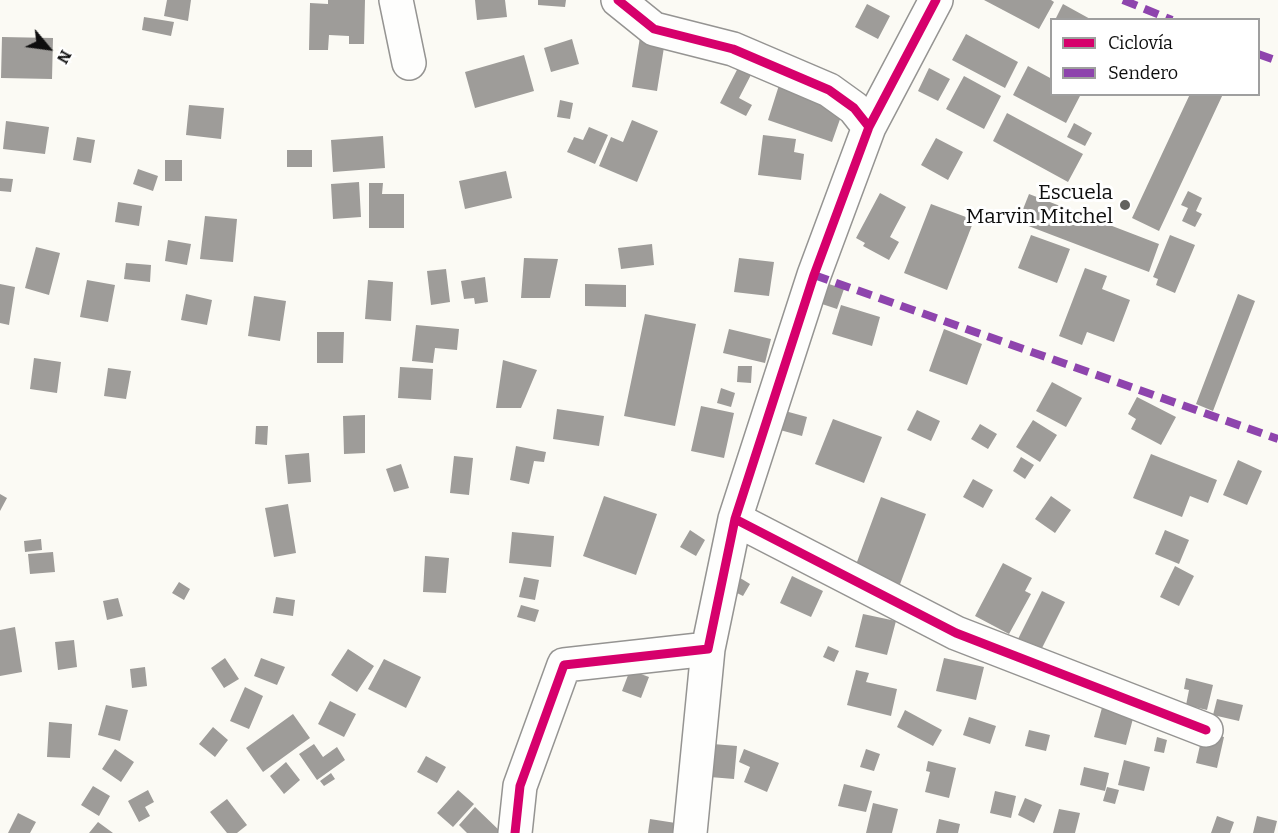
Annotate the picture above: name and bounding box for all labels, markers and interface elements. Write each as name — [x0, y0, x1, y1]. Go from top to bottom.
north arrow — [18, 18, 78, 78]
legend — [1050, 18, 1260, 96]
text: Ciclovía — [1108, 32, 1173, 54]
text: N — [53, 47, 75, 67]
text: Sendero — [1108, 62, 1178, 84]
place label: Escuela Marvin Mitchel — [966, 180, 1113, 230]
marker: Escuela Marvin Mitchel — [1118, 198, 1132, 212]

